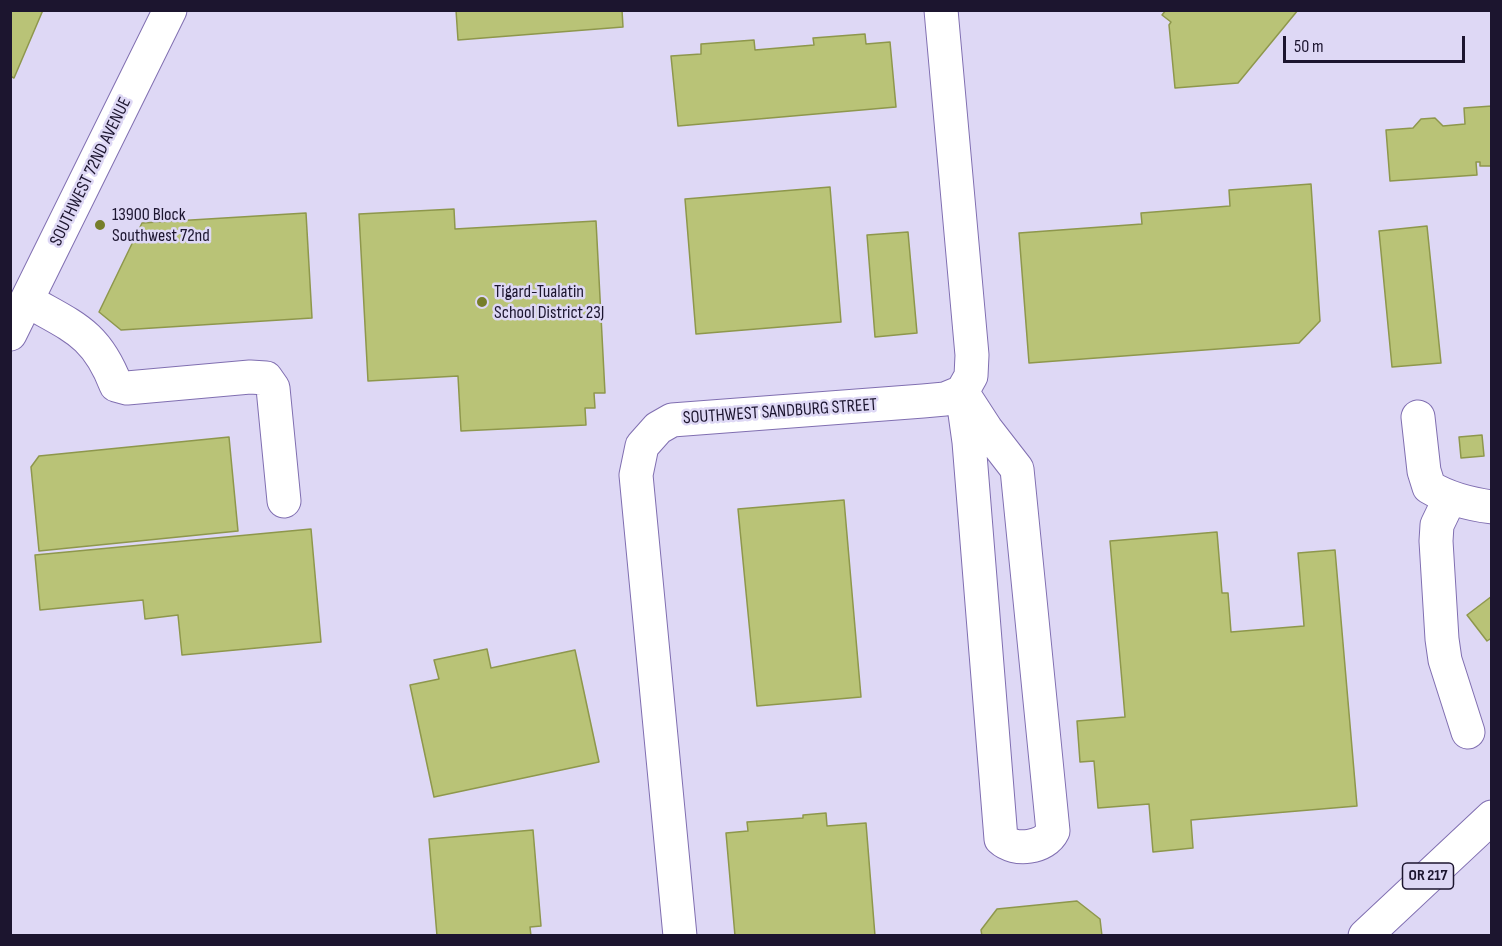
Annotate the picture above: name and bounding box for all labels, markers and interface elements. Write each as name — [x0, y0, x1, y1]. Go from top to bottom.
scale bar — [1286, 24, 1468, 62]
text: 50 m — [1294, 36, 1324, 57]
street label: SOUTHWEST 72ND AVENUE — [46, 94, 136, 250]
place label: 13900 Block Southwest 72nd — [112, 204, 210, 246]
marker: 13900 Block Southwest 72nd — [93, 218, 107, 232]
place label: Tigard-Tualatin School District 23J — [494, 281, 605, 324]
marker: Tigard-Tualatin School District 23J — [475, 295, 489, 309]
street label: SOUTHWEST SANDBURG STREET — [682, 394, 878, 430]
road number: OR 217 — [1402, 863, 1454, 889]

